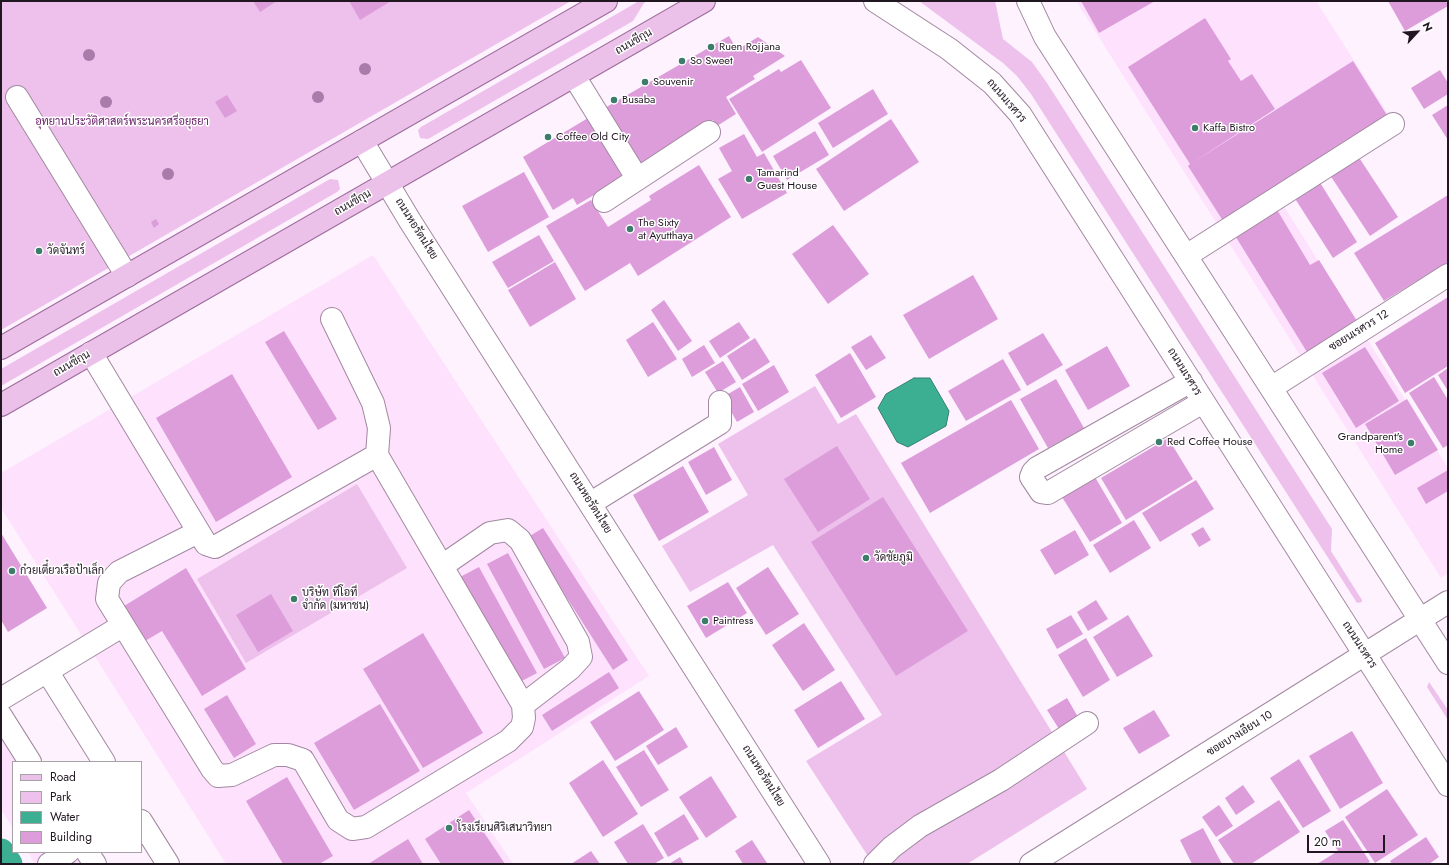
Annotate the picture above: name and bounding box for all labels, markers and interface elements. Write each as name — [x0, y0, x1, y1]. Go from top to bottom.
north arrow — [1397, 12, 1437, 52]
text: N — [1419, 19, 1437, 34]
street label: ถนนชีกุน — [613, 26, 655, 58]
place label: Ruen Rojjana — [719, 40, 780, 54]
marker: Ruen Rojjana — [706, 42, 716, 52]
place label: So Sweet — [690, 54, 733, 68]
marker: So Sweet — [677, 56, 687, 66]
place label: Souvenir — [653, 75, 694, 89]
street label: ถนนนเรศวร — [983, 76, 1029, 126]
marker: Souvenir — [640, 77, 650, 87]
place label: Busaba — [622, 93, 655, 107]
marker: Busaba — [609, 95, 619, 105]
park label: อุทยานประวัติศาสตร์พระนครศรีอยุธยา — [35, 115, 209, 129]
place label: Kaffa Bistro — [1203, 121, 1255, 135]
marker: Kaffa Bistro — [1190, 123, 1200, 133]
place label: Coffee Old City — [556, 130, 629, 144]
marker: Coffee Old City — [543, 132, 553, 142]
place label: Tamarind Guest House — [757, 166, 817, 192]
marker: Tamarind Guest House — [744, 174, 754, 184]
street label: ถนนชีกุน — [332, 187, 374, 219]
street label: ถนนหอรัตนไชย — [392, 196, 440, 262]
place label: The Sixty at Ayutthaya — [638, 216, 693, 242]
marker: The Sixty at Ayutthaya — [625, 224, 635, 234]
place label: วัดจันทร์ — [47, 244, 85, 258]
marker: วัดจันทร์ — [34, 246, 44, 256]
street label: ซอยนเรศวร 12 — [1327, 308, 1391, 354]
street label: ถนนนเรศวร — [1164, 346, 1204, 398]
street label: ถนนชีกุน — [51, 348, 93, 380]
place label: Grandparent's Home — [1338, 430, 1403, 456]
place label: Red Coffee House — [1167, 435, 1253, 449]
marker: Red Coffee House — [1154, 437, 1164, 447]
marker: Grandparent's Home — [1406, 438, 1416, 448]
street label: ถนนหอรัตนไชย — [566, 470, 614, 536]
place label: วัดชัยภูมิ — [874, 551, 913, 565]
marker: วัดชัยภูมิ — [861, 553, 871, 563]
place label: ก๋วยเตี๋ยวเรือป้าเล็ก — [20, 564, 104, 578]
marker: ก๋วยเตี๋ยวเรือป้าเล็ก — [7, 566, 17, 576]
place label: บริษัท ทีโอที จำกัด (มหาชน) — [302, 586, 369, 612]
marker: บริษัท ทีโอที จำกัด (มหาชน) — [289, 594, 299, 604]
place label: Paintress — [713, 614, 753, 628]
marker: Paintress — [700, 616, 710, 626]
street label: ถนนนเรศวร — [1339, 619, 1379, 671]
street label: ซอยบางเอียน 10 — [1205, 709, 1275, 759]
street label: ถนนหอรัตนไชย — [739, 743, 787, 809]
legend — [12, 761, 142, 853]
text: Road — [50, 768, 76, 786]
text: Park — [50, 788, 71, 806]
text: Water — [50, 808, 80, 826]
place label: โรงเรียนศิริเสนาวิทยา — [457, 821, 552, 835]
marker: โรงเรียนศิริเสนาวิทยา — [444, 823, 454, 833]
scale bar — [1309, 827, 1387, 853]
text: Building — [50, 828, 92, 846]
text: 20 m — [1314, 833, 1341, 851]

